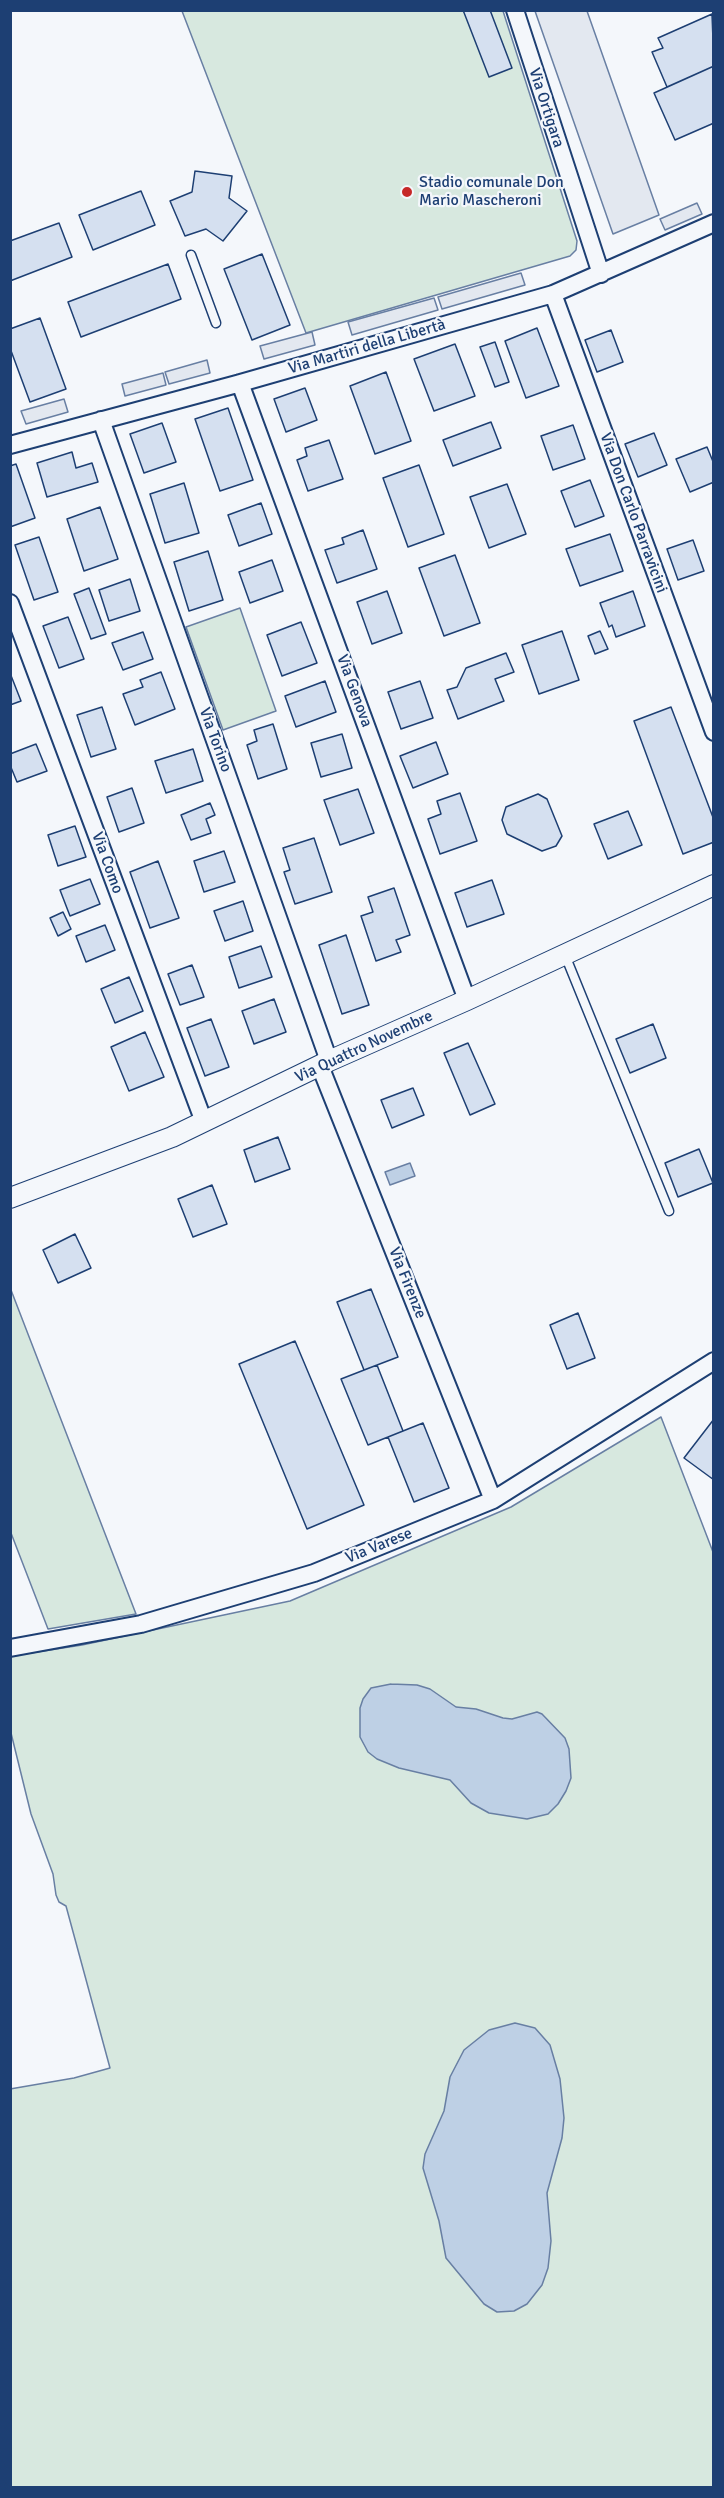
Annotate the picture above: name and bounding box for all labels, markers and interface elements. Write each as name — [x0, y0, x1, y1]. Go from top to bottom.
street label: Via Ortigara — [524, 66, 568, 150]
place label: Stadio comunale Don Mario Mascheroni — [419, 173, 564, 211]
marker: Stadio comunale Don Mario Mascheroni — [400, 185, 414, 199]
street label: Via Martiri della Libertà — [286, 315, 448, 379]
street label: Via Don Carlo Parravicini — [595, 430, 671, 596]
street label: Via Genova — [332, 652, 376, 730]
street label: Via Torino — [194, 705, 236, 775]
street label: Via Como — [87, 830, 127, 896]
street label: Via Quattro Novembre — [292, 1007, 436, 1087]
street label: Via Firenze — [384, 1245, 430, 1321]
street label: Via Varese — [343, 1524, 415, 1568]

